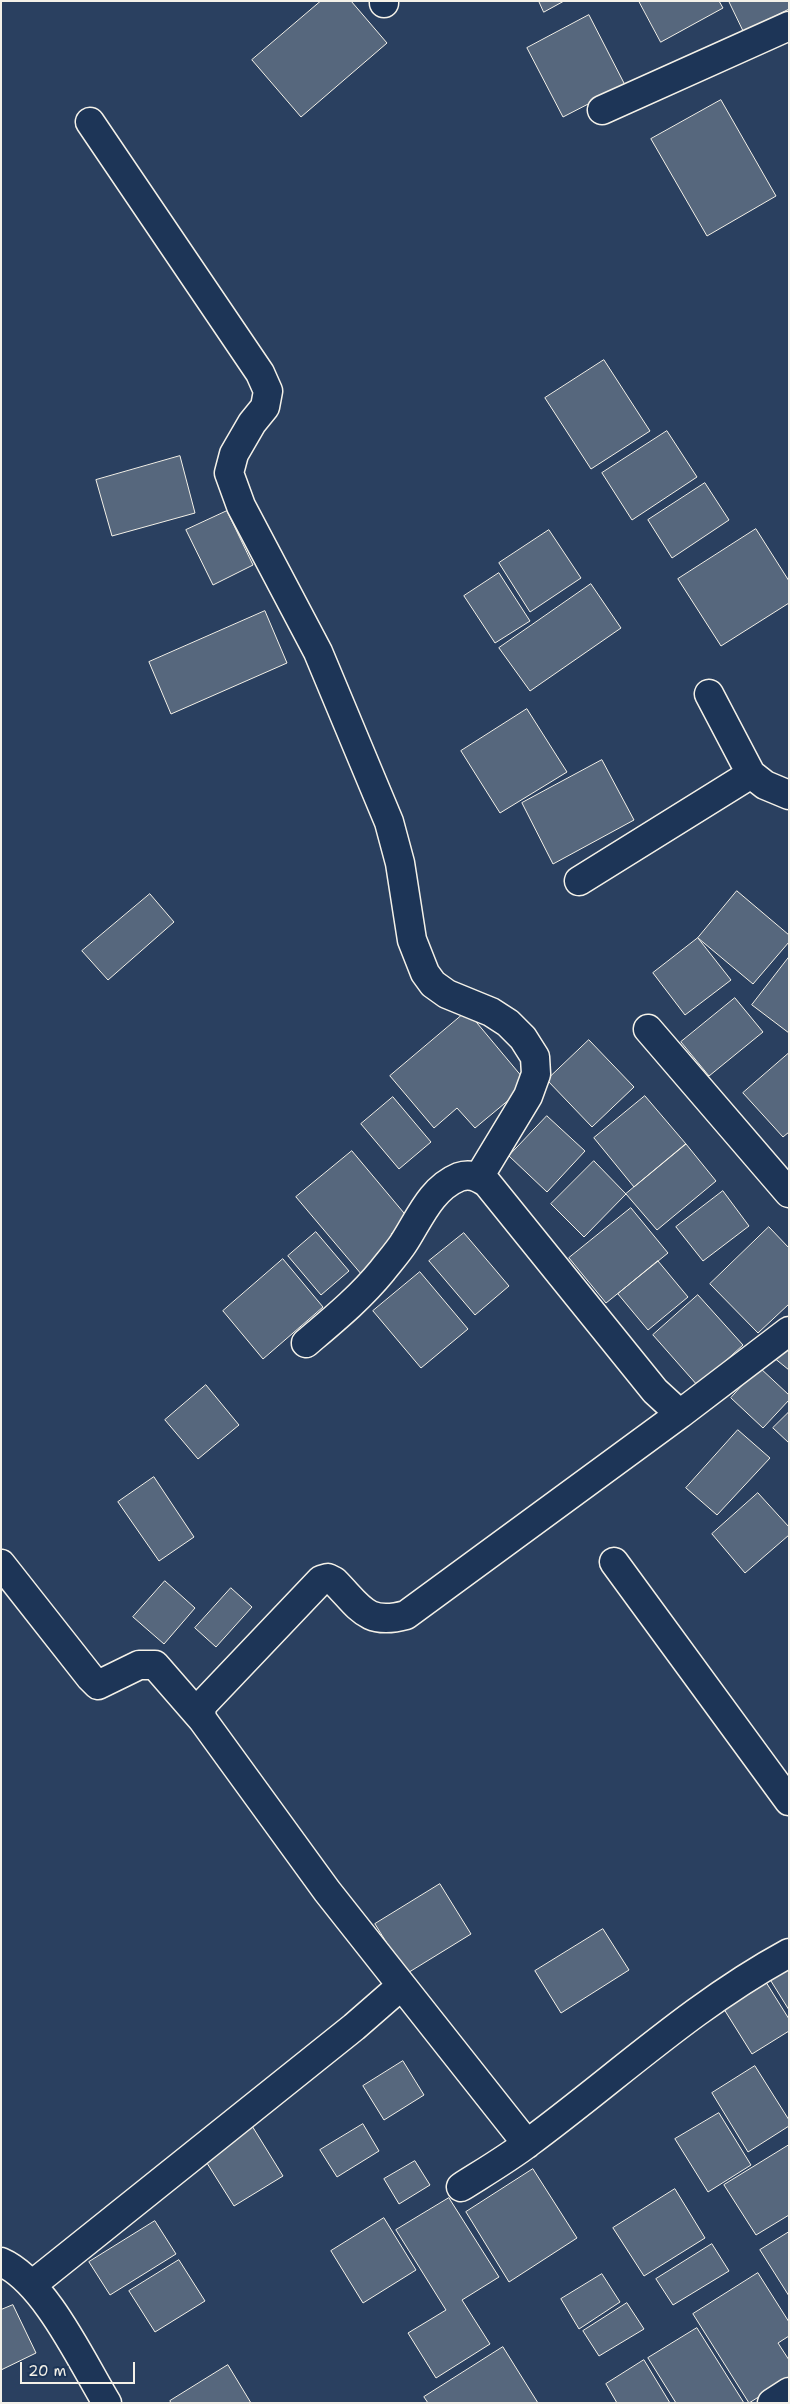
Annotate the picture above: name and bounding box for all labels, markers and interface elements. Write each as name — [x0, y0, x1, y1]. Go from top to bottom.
scale bar — [22, 2352, 138, 2384]
text: 20 m — [28, 2361, 67, 2381]

